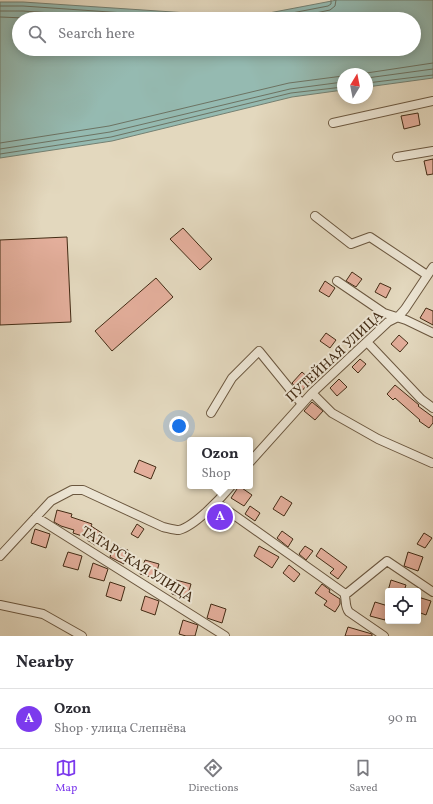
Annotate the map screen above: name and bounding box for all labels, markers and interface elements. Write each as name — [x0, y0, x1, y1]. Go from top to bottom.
search box — [12, 12, 421, 56]
icon: search — [26, 23, 48, 45]
text: Search here — [58, 24, 135, 45]
north arrow — [337, 68, 373, 104]
street label: ПУТЕЙНАЯ УЛИЦА — [281, 306, 388, 407]
your location — [169, 416, 189, 436]
popup — [187, 437, 253, 489]
text: Ozon — [201, 444, 239, 465]
text: Shop — [201, 465, 231, 483]
pin: A — [207, 502, 233, 532]
street label: ТАТАРСКАЯ УЛИЦА — [77, 522, 197, 608]
map controls — [385, 588, 421, 624]
button: locate — [385, 588, 421, 624]
text: Nearby — [16, 651, 74, 674]
text: Ozon — [54, 699, 91, 720]
text: A — [24, 710, 34, 728]
text: 90 m — [388, 710, 417, 728]
text: Shop · улица Слепнёва — [54, 720, 186, 738]
tab: Map — [55, 757, 77, 796]
tab: Directions — [188, 757, 239, 796]
tab: Saved — [349, 757, 378, 796]

